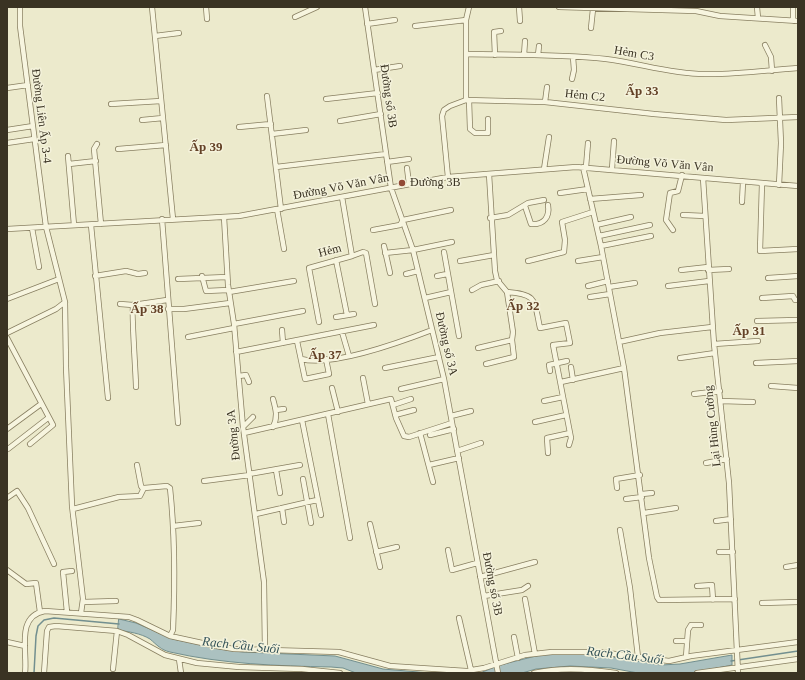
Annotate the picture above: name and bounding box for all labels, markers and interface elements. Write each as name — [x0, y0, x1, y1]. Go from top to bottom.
street label: Hẻm C3 — [613, 43, 655, 65]
street label: Đường số 3B — [376, 63, 400, 129]
street label: Đường Liên Ấp 3-4 — [28, 68, 54, 164]
district label: Ấp 33 — [626, 84, 658, 100]
street label: Hẻm C2 — [564, 87, 606, 105]
district label: Ấp 39 — [190, 140, 222, 156]
street label: Đường Võ Văn Vân — [616, 153, 714, 175]
street label: Đường Võ Văn Vân — [292, 171, 390, 203]
place label: Đường 3B — [410, 176, 461, 190]
marker: Đường 3B — [397, 178, 407, 188]
street label: Hẻm — [317, 241, 343, 261]
district label: Ấp 32 — [507, 299, 539, 315]
district label: Ấp 38 — [131, 302, 163, 318]
street label: Đường số 3A — [432, 311, 460, 377]
district label: Ấp 31 — [733, 324, 765, 340]
district label: Ấp 37 — [309, 348, 341, 364]
street label: Lại Hùng Cường — [702, 385, 724, 467]
street label: Đường 3A — [224, 409, 244, 461]
street label: Đường số 3B — [479, 551, 505, 617]
water label: Rạch Cầu Suối — [201, 634, 281, 658]
water label: Rạch Cầu Suối — [585, 644, 665, 668]

